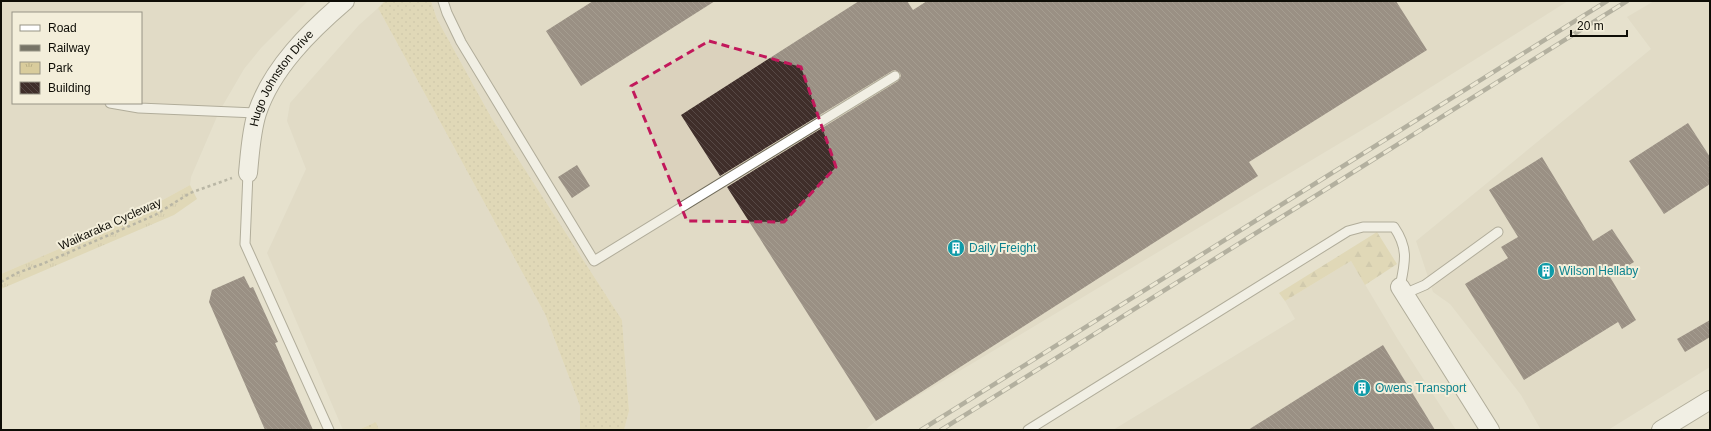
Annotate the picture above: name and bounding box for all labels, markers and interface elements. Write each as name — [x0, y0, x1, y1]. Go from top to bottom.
legend — [12, 12, 142, 104]
scale bar — [1571, 12, 1627, 38]
text: 20 m — [1577, 19, 1604, 33]
text: Road — [48, 21, 77, 35]
street label: Hugo Johnston Drive — [247, 27, 317, 128]
text: Railway — [48, 41, 90, 55]
text: Park — [48, 61, 74, 75]
text: Building — [48, 81, 91, 95]
street label: Waikaraka Cycleway — [56, 195, 164, 253]
building icon: Daily Freight — [946, 238, 966, 258]
place label: Daily Freight — [969, 241, 1037, 255]
building icon: Wilson Hellaby — [1536, 261, 1556, 281]
place label: Wilson Hellaby — [1559, 264, 1638, 278]
building icon: Owens Transport — [1352, 378, 1372, 398]
place label: Owens Transport — [1375, 381, 1467, 395]

